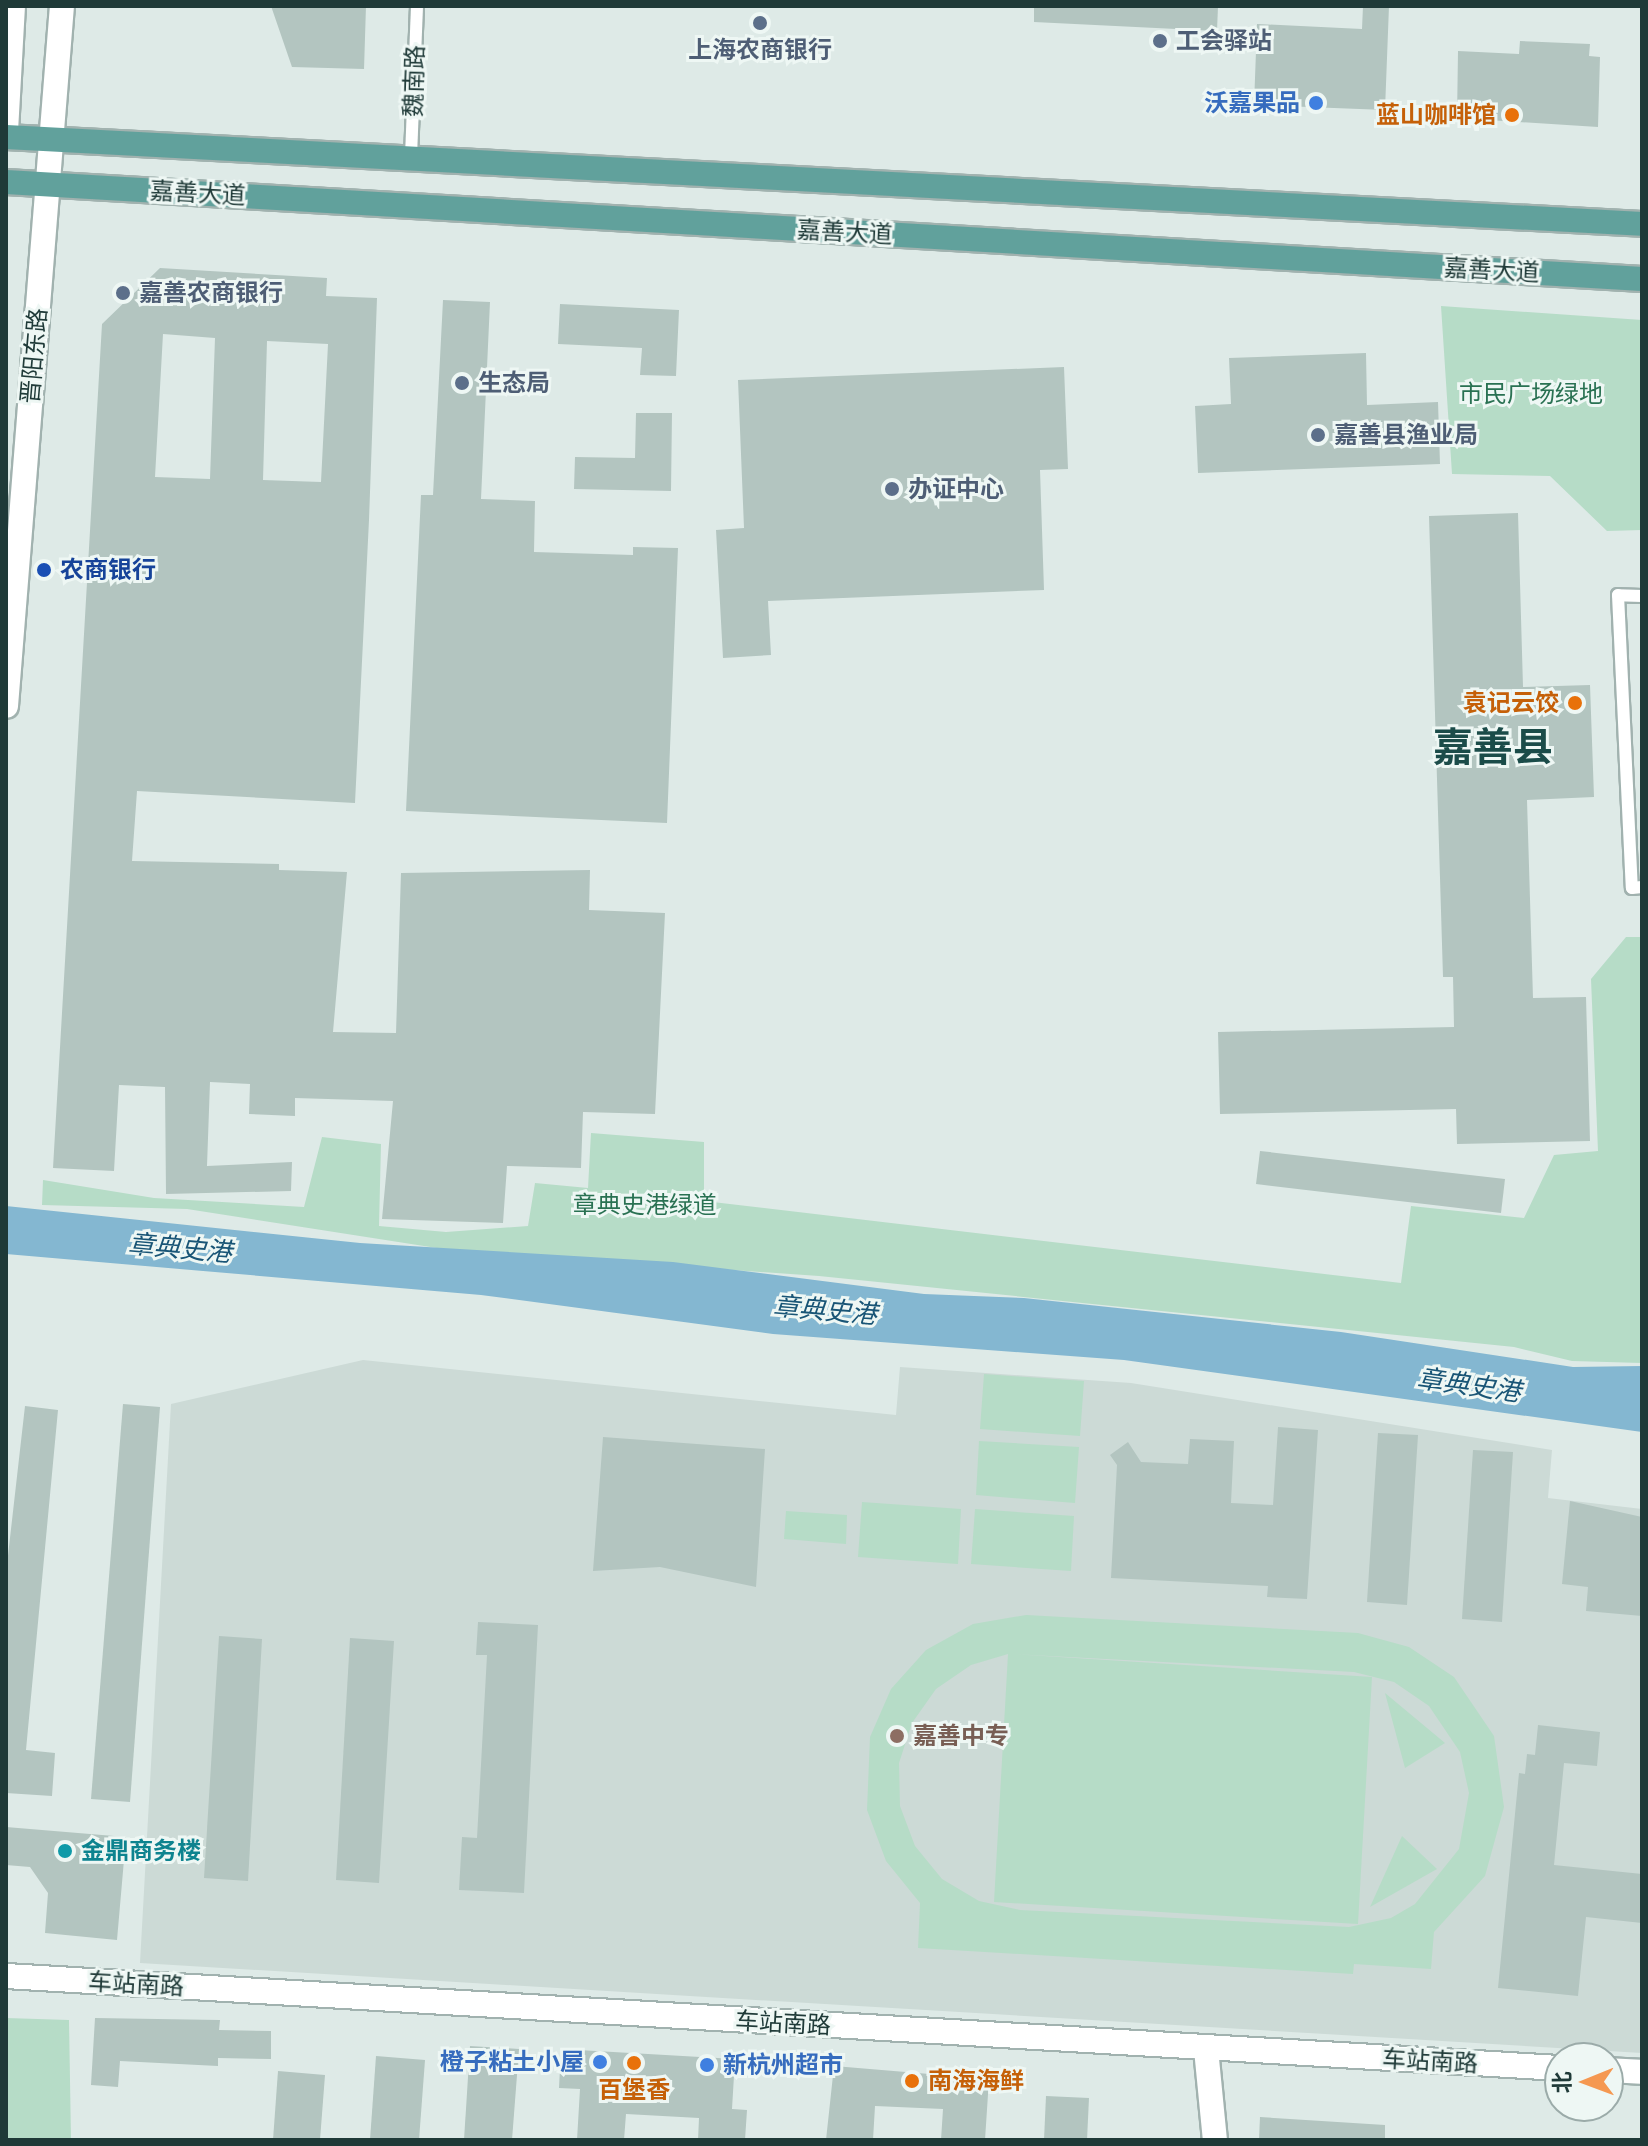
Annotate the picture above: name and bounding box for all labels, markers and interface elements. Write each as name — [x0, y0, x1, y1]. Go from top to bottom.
marker: 上海农商银行 — [751, 14, 769, 32]
place label: 工会驿站 — [1176, 27, 1272, 55]
marker: 工会驿站 — [1151, 32, 1169, 50]
place label: 上海农商银行 — [688, 36, 832, 64]
street label: 魏南路 — [398, 45, 430, 117]
place label: 沃嘉果品 — [1204, 89, 1300, 117]
marker: 沃嘉果品 — [1307, 94, 1325, 112]
place label: 蓝山咖啡馆 — [1376, 101, 1496, 129]
marker: 蓝山咖啡馆 — [1503, 106, 1521, 124]
street label: 嘉善大道 — [149, 176, 247, 210]
street label: 嘉善大道 — [796, 215, 894, 249]
street label: 嘉善大道 — [1443, 253, 1541, 287]
place label: 嘉善农商银行 — [139, 279, 283, 307]
marker: 嘉善农商银行 — [114, 284, 132, 302]
street label: 晋阳东路 — [15, 307, 53, 405]
place label: 生态局 — [478, 369, 550, 397]
marker: 生态局 — [453, 374, 471, 392]
park label: 市民广场绿地 — [1459, 380, 1603, 408]
place label: 嘉善县渔业局 — [1334, 421, 1478, 449]
marker: 嘉善县渔业局 — [1309, 426, 1327, 444]
place label: 办证中心 — [908, 475, 1004, 503]
marker: 办证中心 — [883, 480, 901, 498]
place label: 农商银行 — [60, 556, 156, 584]
marker: 农商银行 — [35, 561, 53, 579]
place label: 袁记云饺 — [1463, 689, 1559, 717]
marker: 袁记云饺 — [1566, 694, 1584, 712]
district label: 嘉善县 — [1433, 723, 1553, 771]
park label: 章典史港绿道 — [573, 1191, 717, 1219]
water label: 章典史港 — [127, 1228, 233, 1268]
water label: 章典史港 — [772, 1290, 878, 1330]
water label: 章典史港 — [1415, 1362, 1523, 1408]
place label: 嘉善中专 — [913, 1722, 1009, 1750]
marker: 嘉善中专 — [888, 1727, 906, 1745]
place label: 金鼎商务楼 — [81, 1837, 201, 1865]
marker: 金鼎商务楼 — [56, 1842, 74, 1860]
street label: 车站南路 — [87, 1967, 185, 2001]
street label: 车站南路 — [734, 2006, 832, 2040]
north arrow — [1544, 2042, 1624, 2122]
street label: 车站南路 — [1381, 2044, 1479, 2078]
place label: 橙子粘土小屋 — [440, 2048, 584, 2076]
place label: 新杭州超市 — [723, 2051, 843, 2079]
marker: 橙子粘土小屋 — [591, 2053, 609, 2071]
marker: 百堡香 — [625, 2054, 643, 2072]
marker: 新杭州超市 — [698, 2056, 716, 2074]
place label: 南海海鲜 — [928, 2067, 1024, 2095]
text: 北 — [1547, 2071, 1577, 2094]
marker: 南海海鲜 — [903, 2072, 921, 2090]
place label: 百堡香 — [598, 2076, 670, 2104]

